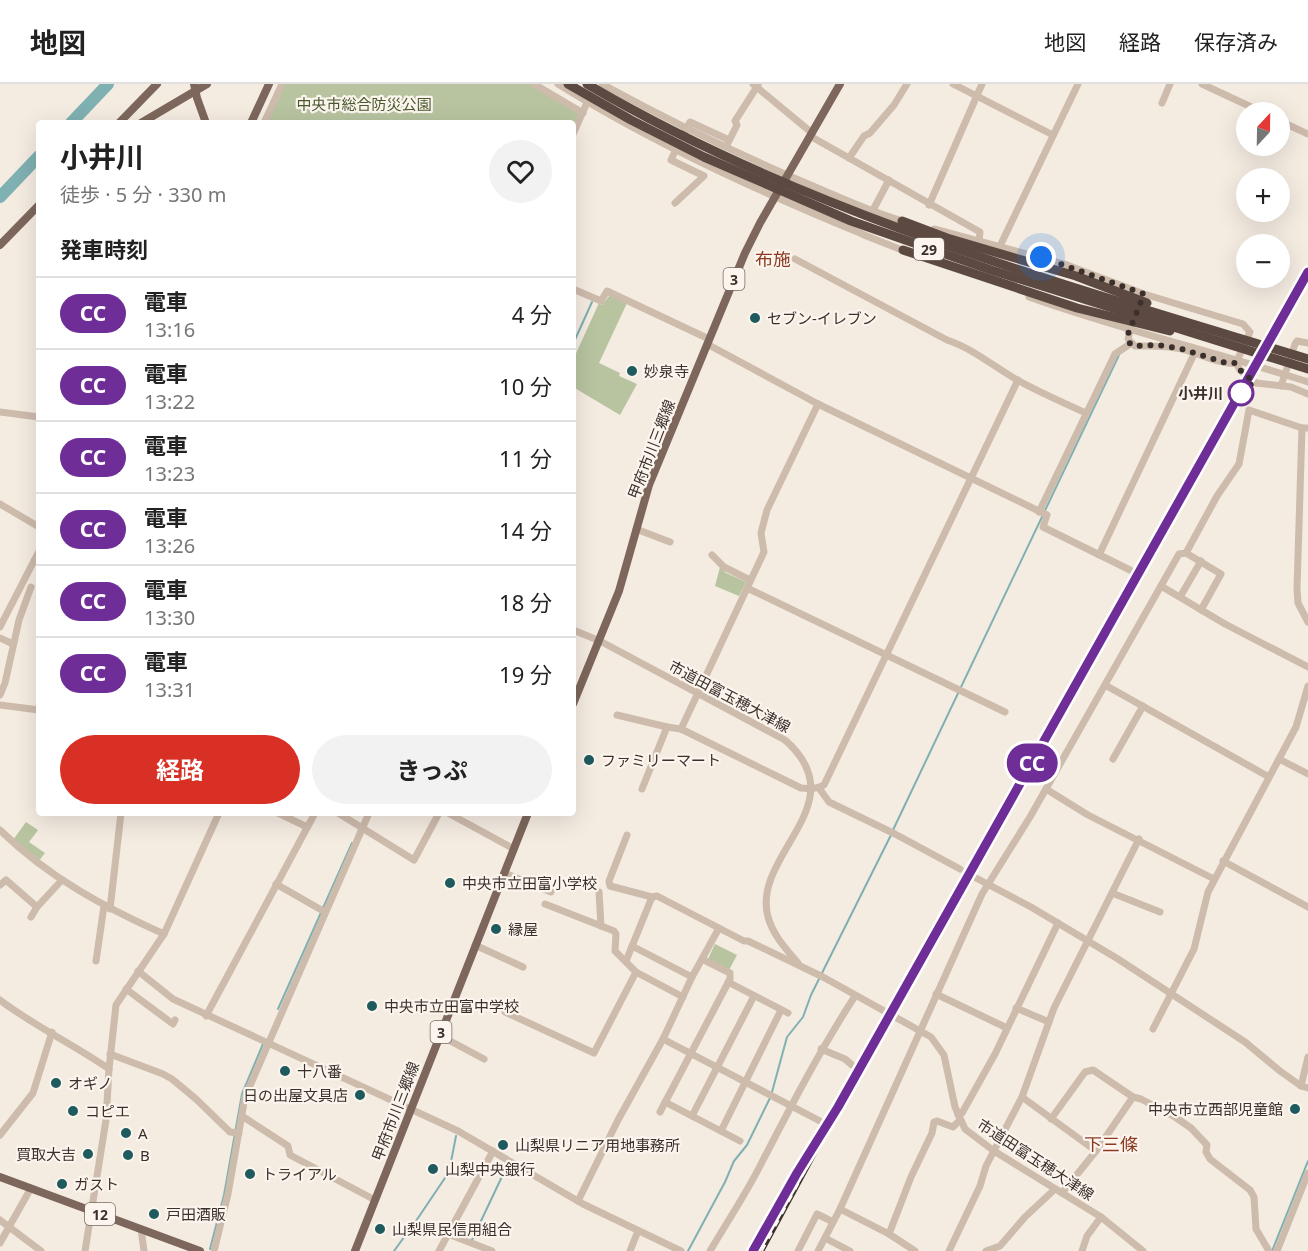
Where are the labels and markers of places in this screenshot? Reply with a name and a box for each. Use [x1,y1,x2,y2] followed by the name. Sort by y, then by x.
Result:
[767,308,877,328] place label: セブン-イレブン
[748,311,762,325] marker: セブン-イレブン
[644,361,689,381] place label: 妙泉寺
[625,364,639,378] marker: 妙泉寺
[1228,380,1254,406] marker: 小井川
[1178,383,1223,403] place label: 小井川
[601,750,721,770] place label: ファミリーマート
[582,753,596,767] marker: ファミリーマート
[462,873,597,893] place label: 中央市立田富小学校
[443,876,457,890] marker: 中央市立田富小学校
[508,919,538,939] place label: 縁屋
[489,922,503,936] marker: 縁屋
[384,996,519,1016] place label: 中央市立田富中学校
[365,999,379,1013] marker: 中央市立田富中学校
[297,1061,342,1081] place label: 十八番
[278,1064,292,1078] marker: 十八番
[68,1073,112,1093] place label: オギノ
[49,1076,63,1090] marker: オギノ
[243,1085,348,1105] place label: 日の出屋文具店
[353,1088,367,1102] marker: 日の出屋文具店
[1148,1099,1283,1119] place label: 中央市立西部児童館
[85,1101,130,1121] place label: コピエ
[1288,1102,1302,1116] marker: 中央市立西部児童館
[66,1104,80,1118] marker: コピエ
[138,1123,148,1143] place label: A
[119,1126,133,1140] marker: A
[515,1135,680,1155] place label: 山梨県リニア用地事務所
[496,1138,510,1152] marker: 山梨県リニア用地事務所
[16,1144,76,1164] place label: 買取大吉
[140,1145,150,1165] place label: B
[81,1147,95,1161] marker: 買取大吉
[121,1148,135,1162] marker: B
[445,1159,535,1179] place label: 山梨中央銀行
[426,1162,440,1176] marker: 山梨中央銀行
[262,1164,337,1184] place label: トライアル
[243,1167,257,1181] marker: トライアル
[74,1174,119,1194] place label: ガスト
[55,1177,69,1191] marker: ガスト
[166,1204,226,1224] place label: 戸田酒販
[147,1207,161,1221] marker: 戸田酒販
[392,1219,512,1239] place label: 山梨県民信用組合
[373,1222,387,1236] marker: 山梨県民信用組合

